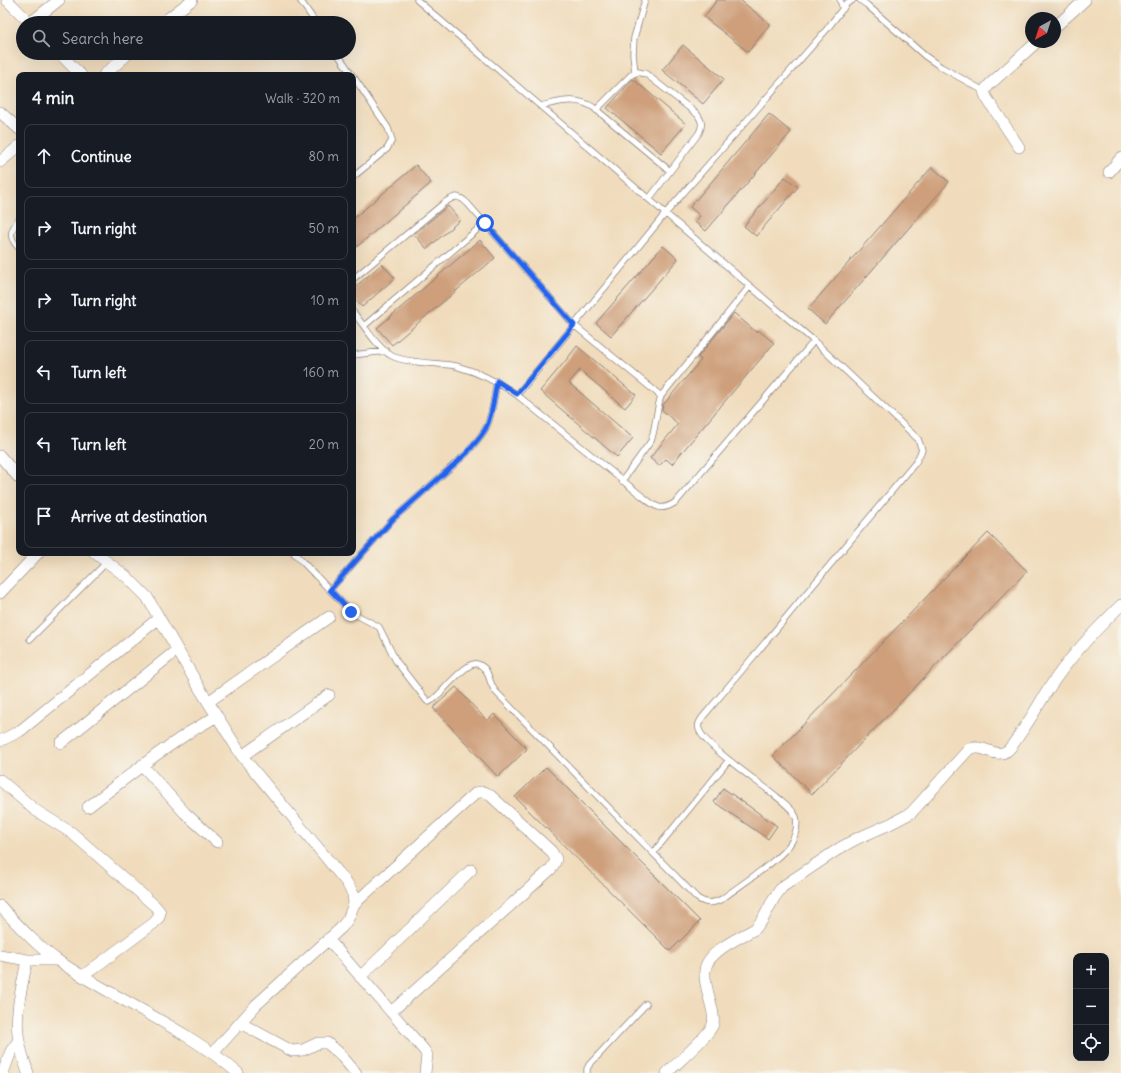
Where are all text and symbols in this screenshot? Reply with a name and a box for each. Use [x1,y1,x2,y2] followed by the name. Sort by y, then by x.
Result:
[1025,12,1061,48] north arrow
[16,16,356,60] search box
[30,27,52,49] icon: search
[62,29,143,48] text: Search here
[32,87,74,109] text: 4 min
[265,90,340,107] text: Walk · 320 m
[33,145,55,167] icon: ahead
[71,147,132,166] text: Continue
[308,148,339,165] text: 80 m
[476,214,494,232] route start
[33,217,55,239] icon: right
[71,219,136,238] text: Turn right
[308,220,339,237] text: 50 m
[33,289,55,311] icon: right
[71,291,136,310] text: Turn right
[311,292,339,309] text: 10 m
[33,361,55,383] icon: left
[71,363,126,382] text: Turn left
[303,364,339,381] text: 160 m
[33,433,55,455] icon: left
[71,435,126,454] text: Turn left
[309,436,339,453] text: 20 m
[33,505,55,527] icon: arrive
[71,507,207,526] text: Arrive at destination
[342,603,360,621] route end
[1073,953,1109,1061] map controls
[1073,953,1109,989] button: +
[1073,989,1109,1025] button: −
[1073,1025,1109,1061] button: locate

